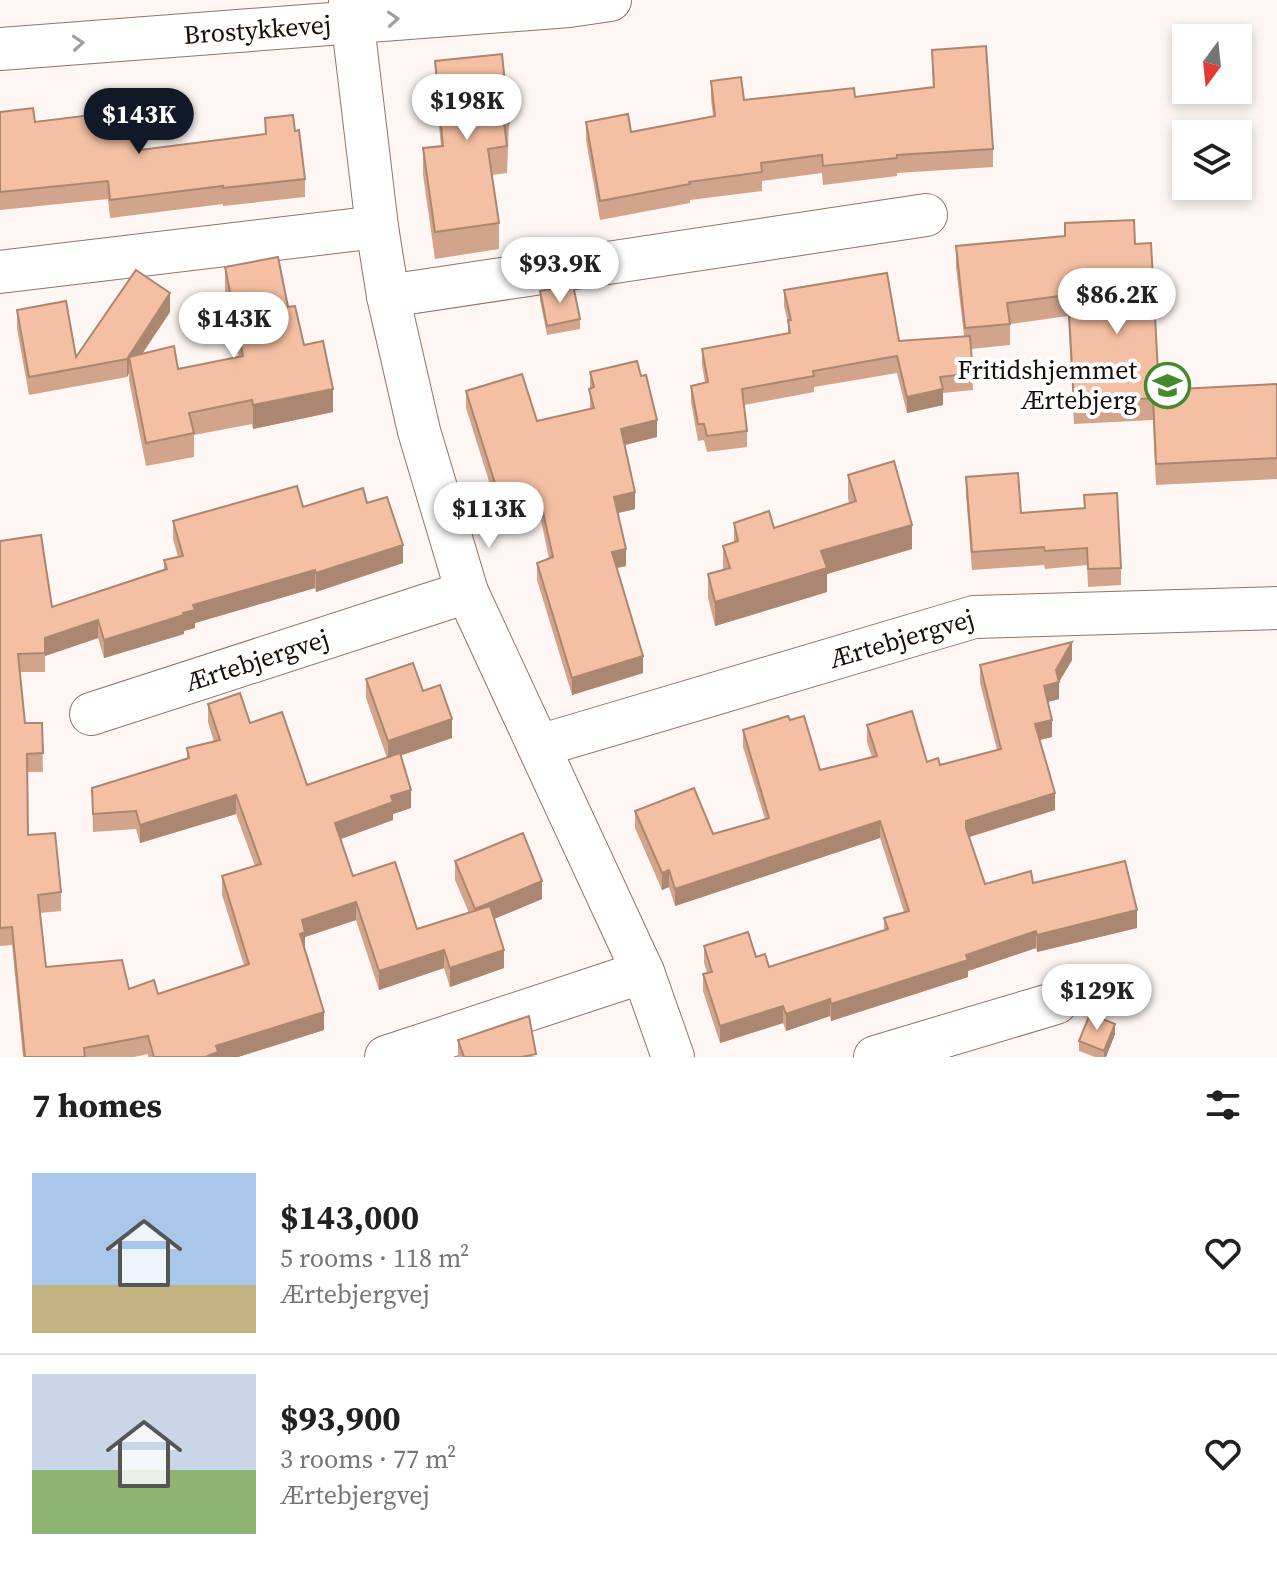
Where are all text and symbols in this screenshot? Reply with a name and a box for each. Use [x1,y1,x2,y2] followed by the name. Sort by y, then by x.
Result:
[182,6,332,53] street label: Brostykkevej
[387,11,400,28] one-way arrow
[1172,24,1252,104] north arrow
[1172,24,1252,200] map controls
[72,35,85,52] one-way arrow
[411,74,523,142] pin: $198K
[430,82,504,118] text: $198K
[83,88,195,156] pin: $143K
[102,96,176,132] text: $143K
[1172,120,1252,200] button: layers
[495,237,625,305] pin: $93.9K
[519,245,601,281] text: $93.9K
[1052,268,1182,336] pin: $86.2K
[1076,276,1158,312] text: $86.2K
[178,292,290,360] pin: $143K
[197,300,271,336] text: $143K
[957,352,1138,418] place label: Fritidshjemmet Ærtebjerg
[1144,361,1192,409] school or university icon: Fritidshjemmet Ærtebjerg
[433,482,545,550] pin: $113K
[452,490,526,526] text: $113K
[824,600,978,677] street label: Ærtebjergvej
[180,620,333,701] street label: Ærtebjergvej
[1041,964,1153,1032] pin: $129K
[1060,972,1134,1008] text: $129K
[32,1082,162,1128] text: 7 homes
[1201,1083,1245,1127] icon: filters
[280,1194,419,1240] text: $143,000
[96,1205,192,1301] icon: home
[1201,1231,1245,1275] icon: heart
[280,1240,469,1276] text: 5 rooms · 118 m²
[280,1276,430,1312] text: Ærtebjergvej
[280,1395,401,1441] text: $93,900
[96,1406,192,1502] icon: home
[1201,1432,1245,1476] icon: heart
[280,1441,456,1477] text: 3 rooms · 77 m²
[280,1477,430,1513] text: Ærtebjergvej

